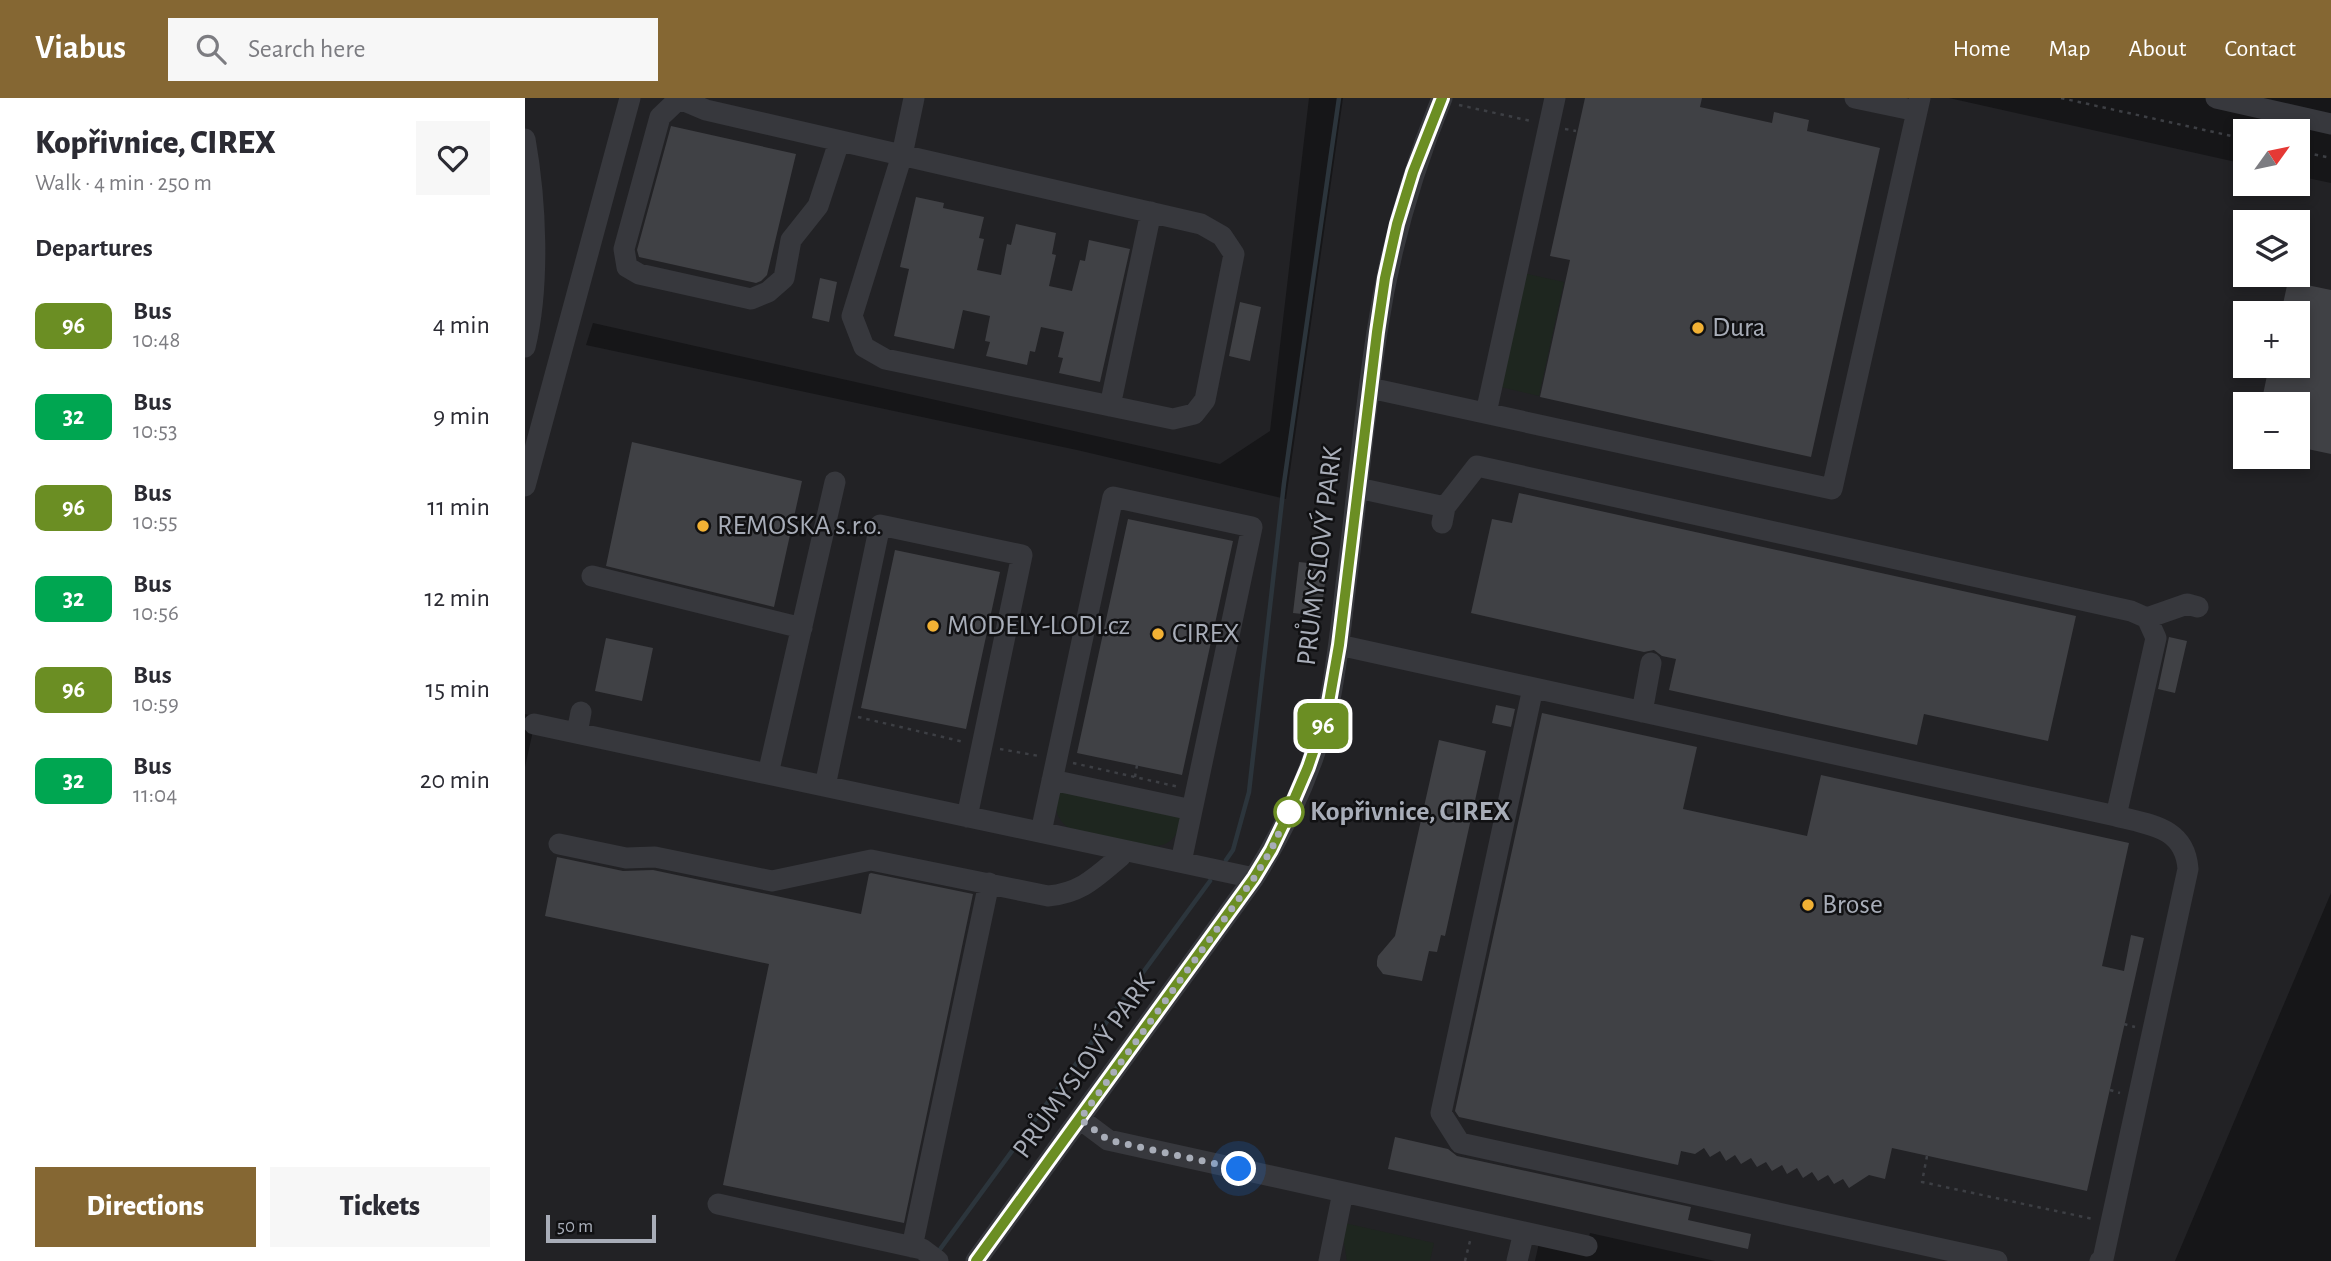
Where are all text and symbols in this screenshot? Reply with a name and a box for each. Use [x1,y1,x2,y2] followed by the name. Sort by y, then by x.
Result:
[168,18,658,81] search box
[192,30,230,68] icon: search
[35,32,126,65] text: Viabus
[248,36,366,62] text: Search here
[1953,37,2011,61] text: Home
[2049,37,2091,61] text: Map
[2129,37,2186,61] text: About
[2224,37,2296,61] text: Contact
[2233,119,2310,196] north arrow
[2233,119,2310,469] map controls
[416,121,490,195] button: heart
[35,127,276,160] text: Kopřivnice, CIREX
[35,172,212,195] text: Walk · 4 min · 250 m
[2233,210,2310,287] button: layers
[35,235,153,261] text: Departures
[133,298,172,324] text: Bus
[2233,301,2310,378] button: +
[433,312,490,338] text: 4 min
[62,314,85,338] text: 96
[1712,314,1766,342] place label: Dura
[1690,320,1706,336] marker: Dura
[133,329,180,352] text: 10:48
[133,389,172,415] text: Bus
[2233,392,2310,469] button: −
[433,403,490,429] text: 9 min
[63,405,84,429] text: 32
[133,420,177,443] text: 10:53
[1290,444,1347,667] street label: PRŮMYSLOVÝ PARK
[133,480,172,506] text: Bus
[427,494,490,520] text: 11 min
[62,496,85,520] text: 96
[133,511,178,534] text: 10:55
[717,512,882,540] place label: REMOSKA s.r.o.
[695,518,711,534] marker: REMOSKA s.r.o.
[133,571,172,597] text: Bus
[424,585,490,611] text: 12 min
[63,587,84,611] text: 32
[133,602,179,625] text: 10:56
[947,612,1130,640] place label: MODELY-LODI.cz
[925,618,941,634] marker: MODELY-LODI.cz
[1172,620,1240,648] place label: CIREX
[1150,626,1166,642] marker: CIREX
[133,662,172,688] text: Bus
[425,676,490,702] text: 15 min
[62,678,85,702] text: 96
[133,693,179,716] text: 10:59
[1291,703,1355,749] line badge: 96
[1311,714,1335,738] text: 96
[133,753,172,779] text: Bus
[420,767,490,793] text: 20 min
[63,769,84,793] text: 32
[133,784,177,807] text: 11:04
[1274,797,1304,827] marker: Kopřivnice, CIREX
[1310,798,1511,826] place label: Kopřivnice, CIREX
[1822,891,1883,919] place label: Brose
[1800,897,1816,913] marker: Brose
[1005,966,1161,1163] street label: PRŮMYSLOVÝ PARK
[1221,1151,1256,1186] your location
[35,1167,256,1247] button: Directions
[270,1167,490,1247] button: Tickets
[546,1212,656,1244] scale bar
[557,1217,593,1236] text: 50 m

